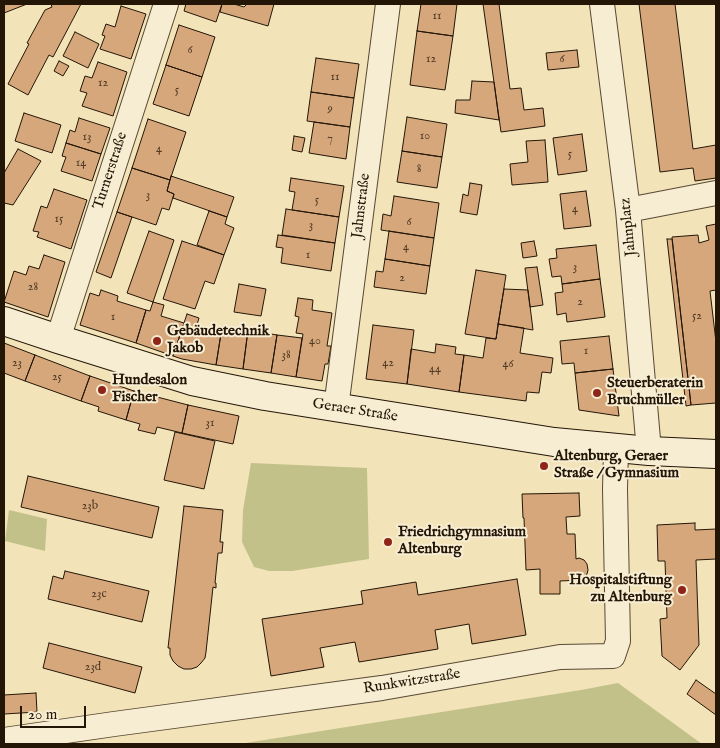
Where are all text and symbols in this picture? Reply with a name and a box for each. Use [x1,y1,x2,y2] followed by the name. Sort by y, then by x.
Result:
[433,10,441,24] house number: 11
[187,44,193,58] house number: 6
[426,53,436,67] house number: 12
[559,53,565,67] house number: 6
[331,71,339,85] house number: 11
[98,77,108,91] house number: 12
[175,84,179,98] house number: 5
[327,103,333,117] house number: 9
[90,130,132,212] street label: Turnerstraße
[420,130,430,144] house number: 10
[83,131,91,145] house number: 13
[327,133,333,147] house number: 7
[156,143,162,157] house number: 4
[568,148,572,162] house number: 5
[76,157,86,171] house number: 14
[417,163,421,177] house number: 8
[349,173,375,239] street label: Jahnstraße
[146,189,150,203] house number: 3
[315,194,319,208] house number: 5
[617,197,641,257] street label: Jahnplatz
[572,203,578,217] house number: 4
[55,213,63,227] house number: 15
[406,216,412,230] house number: 6
[309,219,313,233] house number: 3
[403,241,409,255] house number: 4
[306,249,310,263] house number: 1
[573,261,577,275] house number: 3
[399,272,405,286] house number: 2
[28,281,38,295] house number: 28
[577,296,583,310] house number: 2
[692,310,702,324] house number: 52
[111,311,115,325] house number: 1
[167,323,269,358] place label: Gebäudetechnik Jakob
[151,335,163,347] marker: Gebäudetechnik Jakob
[309,335,321,349] house number: 40
[584,345,588,359] house number: 1
[281,349,291,363] house number: 38
[12,357,22,371] house number: 23
[382,357,394,371] house number: 42
[503,358,513,372] house number: 46
[429,363,441,377] house number: 44
[52,371,62,385] house number: 25
[112,372,187,407] place label: Hundesalon Fischer
[607,375,703,410] place label: Steuerberaterin Bruchmüller
[96,384,108,396] marker: Hundesalon Fischer
[591,387,603,399] marker: Steuerberaterin Bruchmüller
[311,395,399,427] street label: Geraer Straße
[206,417,214,431] house number: 31
[554,448,679,483] place label: Altenburg, Geraer Straße / Gymnasium
[538,460,550,472] marker: Altenburg, Geraer Straße / Gymnasium
[82,500,98,514] house number: 23b
[398,524,526,559] place label: Friedrichgymnasium Altenburg
[382,536,394,548] marker: Friedrichgymnasium Altenburg
[569,572,672,607] place label: Hospitalstiftung zu Altenburg
[676,584,688,596] marker: Hospitalstiftung zu Altenburg
[91,588,107,602] house number: 23c
[85,661,101,675] house number: 23d
[362,665,462,699] street label: Runkwitzstraße
[22,696,89,728] scale bar
[28,705,57,724] text: 20 m

